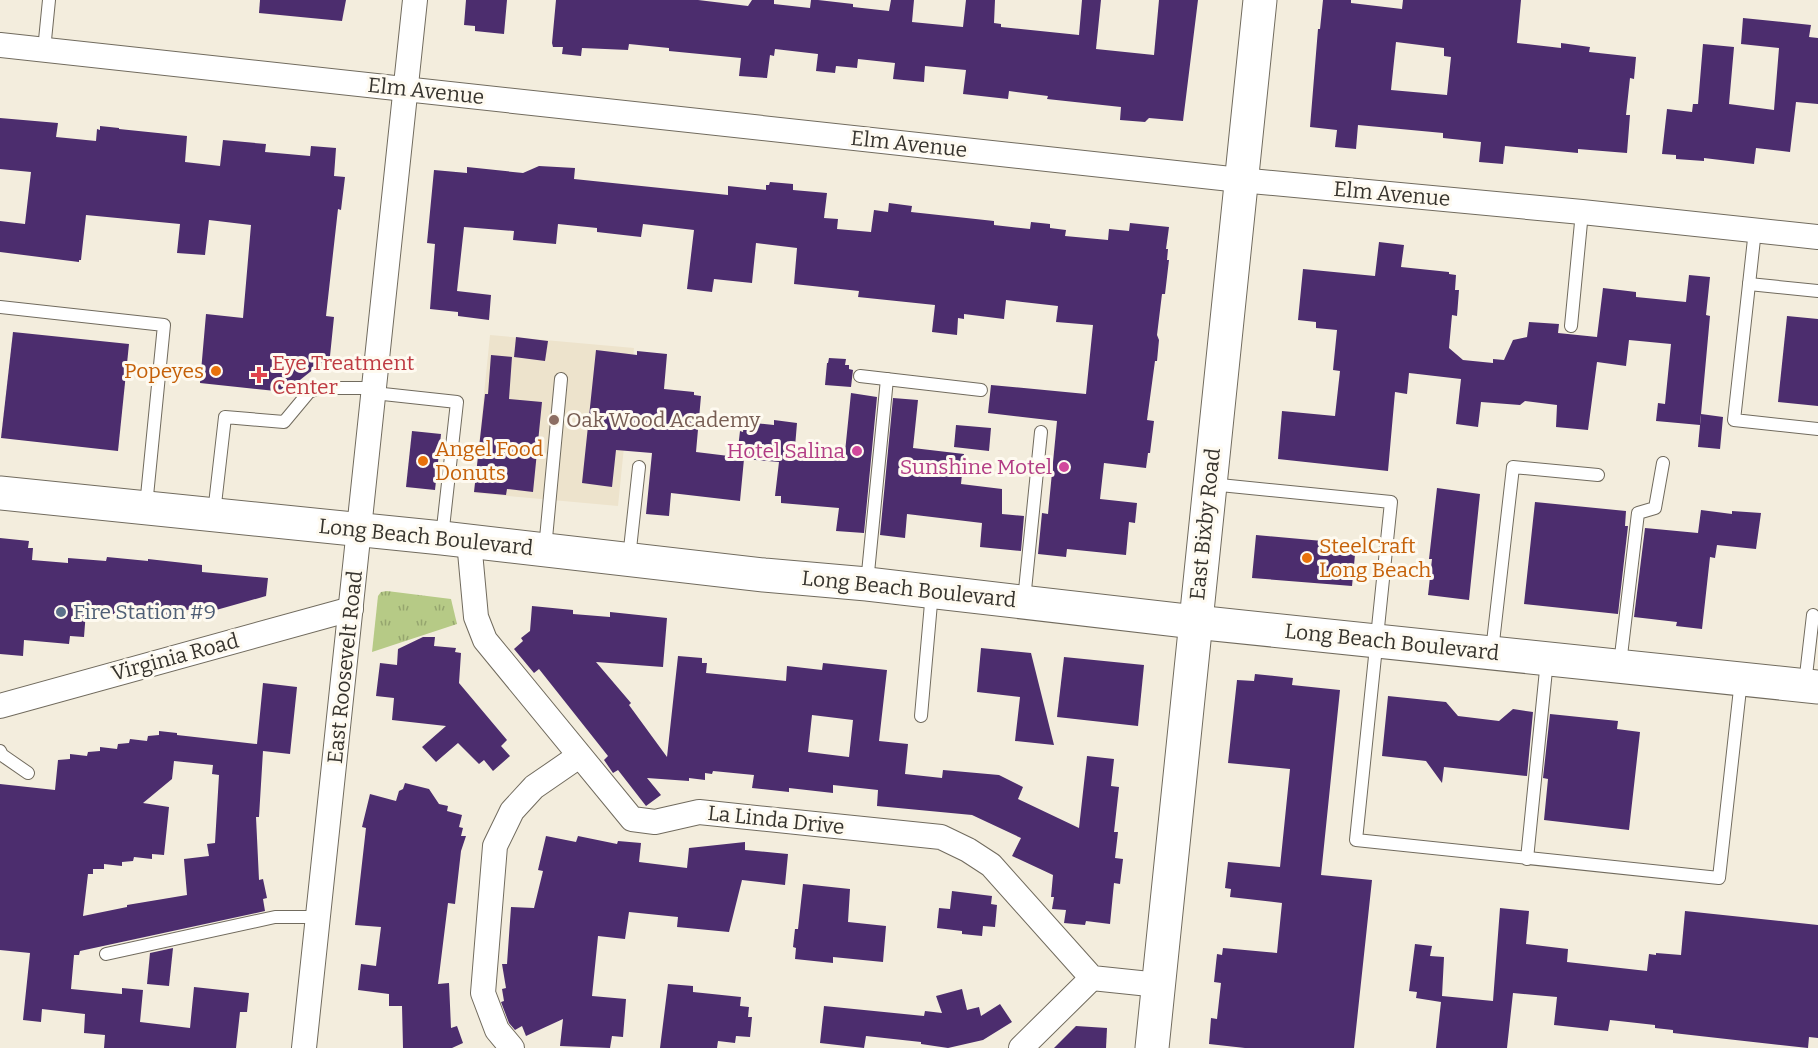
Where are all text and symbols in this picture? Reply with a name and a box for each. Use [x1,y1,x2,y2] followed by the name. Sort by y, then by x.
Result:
[366,72,486,110] street label: Elm Avenue
[849,125,969,163] street label: Elm Avenue
[1333,176,1451,212] street label: Elm Avenue
[272,350,415,400] place label: Eye Treatment Center
[124,358,204,384] place label: Popeyes
[209,364,223,378] marker: Popeyes
[250,366,268,384] marker: Eye Treatment Center
[566,407,761,433] place label: Oak Wood Academy
[547,413,561,427] marker: Oak Wood Academy
[435,436,543,486] place label: Angel Food Donuts
[727,438,846,464] place label: Hotel Salina
[850,444,864,458] marker: Hotel Salina
[1184,447,1226,601] street label: East Bixby Road
[416,454,430,468] marker: Angel Food Donuts
[900,454,1052,480] place label: Sunshine Motel
[1057,460,1071,474] marker: Sunshine Motel
[317,513,535,561] street label: Long Beach Boulevard
[1319,533,1431,583] place label: SteelCraft Long Beach
[1300,551,1314,565] marker: SteelCraft Long Beach
[800,565,1018,613] street label: Long Beach Boulevard
[322,569,368,765] street label: East Roosevelt Road
[73,599,216,625] place label: Fire Station #9
[54,605,68,619] marker: Fire Station #9
[1283,618,1501,666] street label: Long Beach Boulevard
[108,628,242,686] street label: Virginia Road
[706,800,846,840] street label: La Linda Drive

